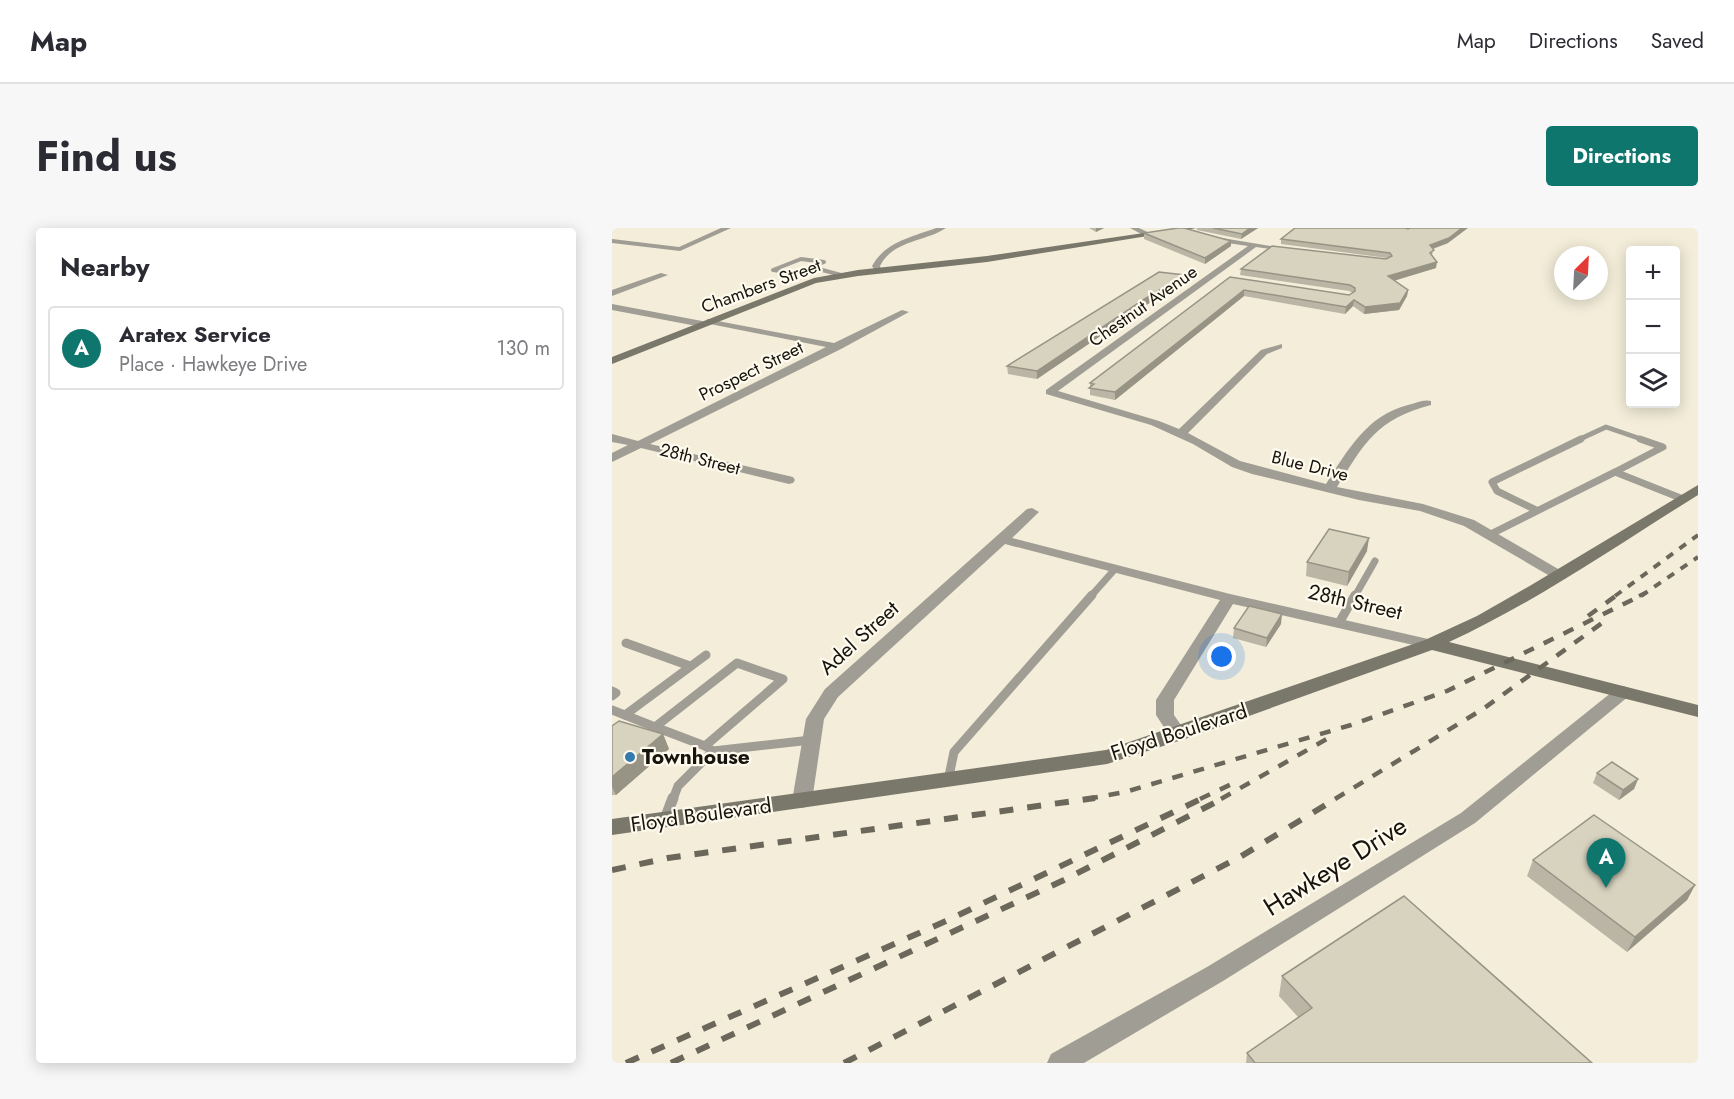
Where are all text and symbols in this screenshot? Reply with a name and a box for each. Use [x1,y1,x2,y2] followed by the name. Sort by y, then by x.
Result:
[30,21,87,62] text: Map
[1457,26,1496,56] text: Map
[1529,26,1618,56] text: Directions
[1651,26,1704,56] text: Saved
[36,126,177,187] text: Find us
[1546,126,1698,186] button: Directions
[1554,246,1608,300] north arrow
[1626,246,1680,408] map controls
[1626,246,1680,300] button: +
[60,248,149,286] text: Nearby
[697,252,825,320] street label: Chambers Street
[1083,259,1203,353] street label: Chestnut Avenue
[1626,300,1680,354] button: −
[119,318,271,350] text: Aratex Service
[74,334,89,363] text: A
[496,334,550,363] text: 130 m
[694,334,808,408] street label: Prospect Street
[119,350,307,379] text: Place · Hawkeye Drive
[1626,354,1680,408] button: layers
[657,436,744,482] street label: 28th Street
[1269,444,1351,488] street label: Blue Drive
[1305,577,1405,627] street label: 28th Street
[813,594,905,682] street label: Adel Street
[1207,642,1236,671] your location
[1107,696,1251,768] street label: Floyd Boulevard
[642,742,750,772] place label: Townhouse
[623,750,637,764] marker: Townhouse
[629,790,773,840] street label: Floyd Boulevard
[1256,807,1414,925] street label: Hawkeye Drive
[1586,838,1626,888] pin: A

